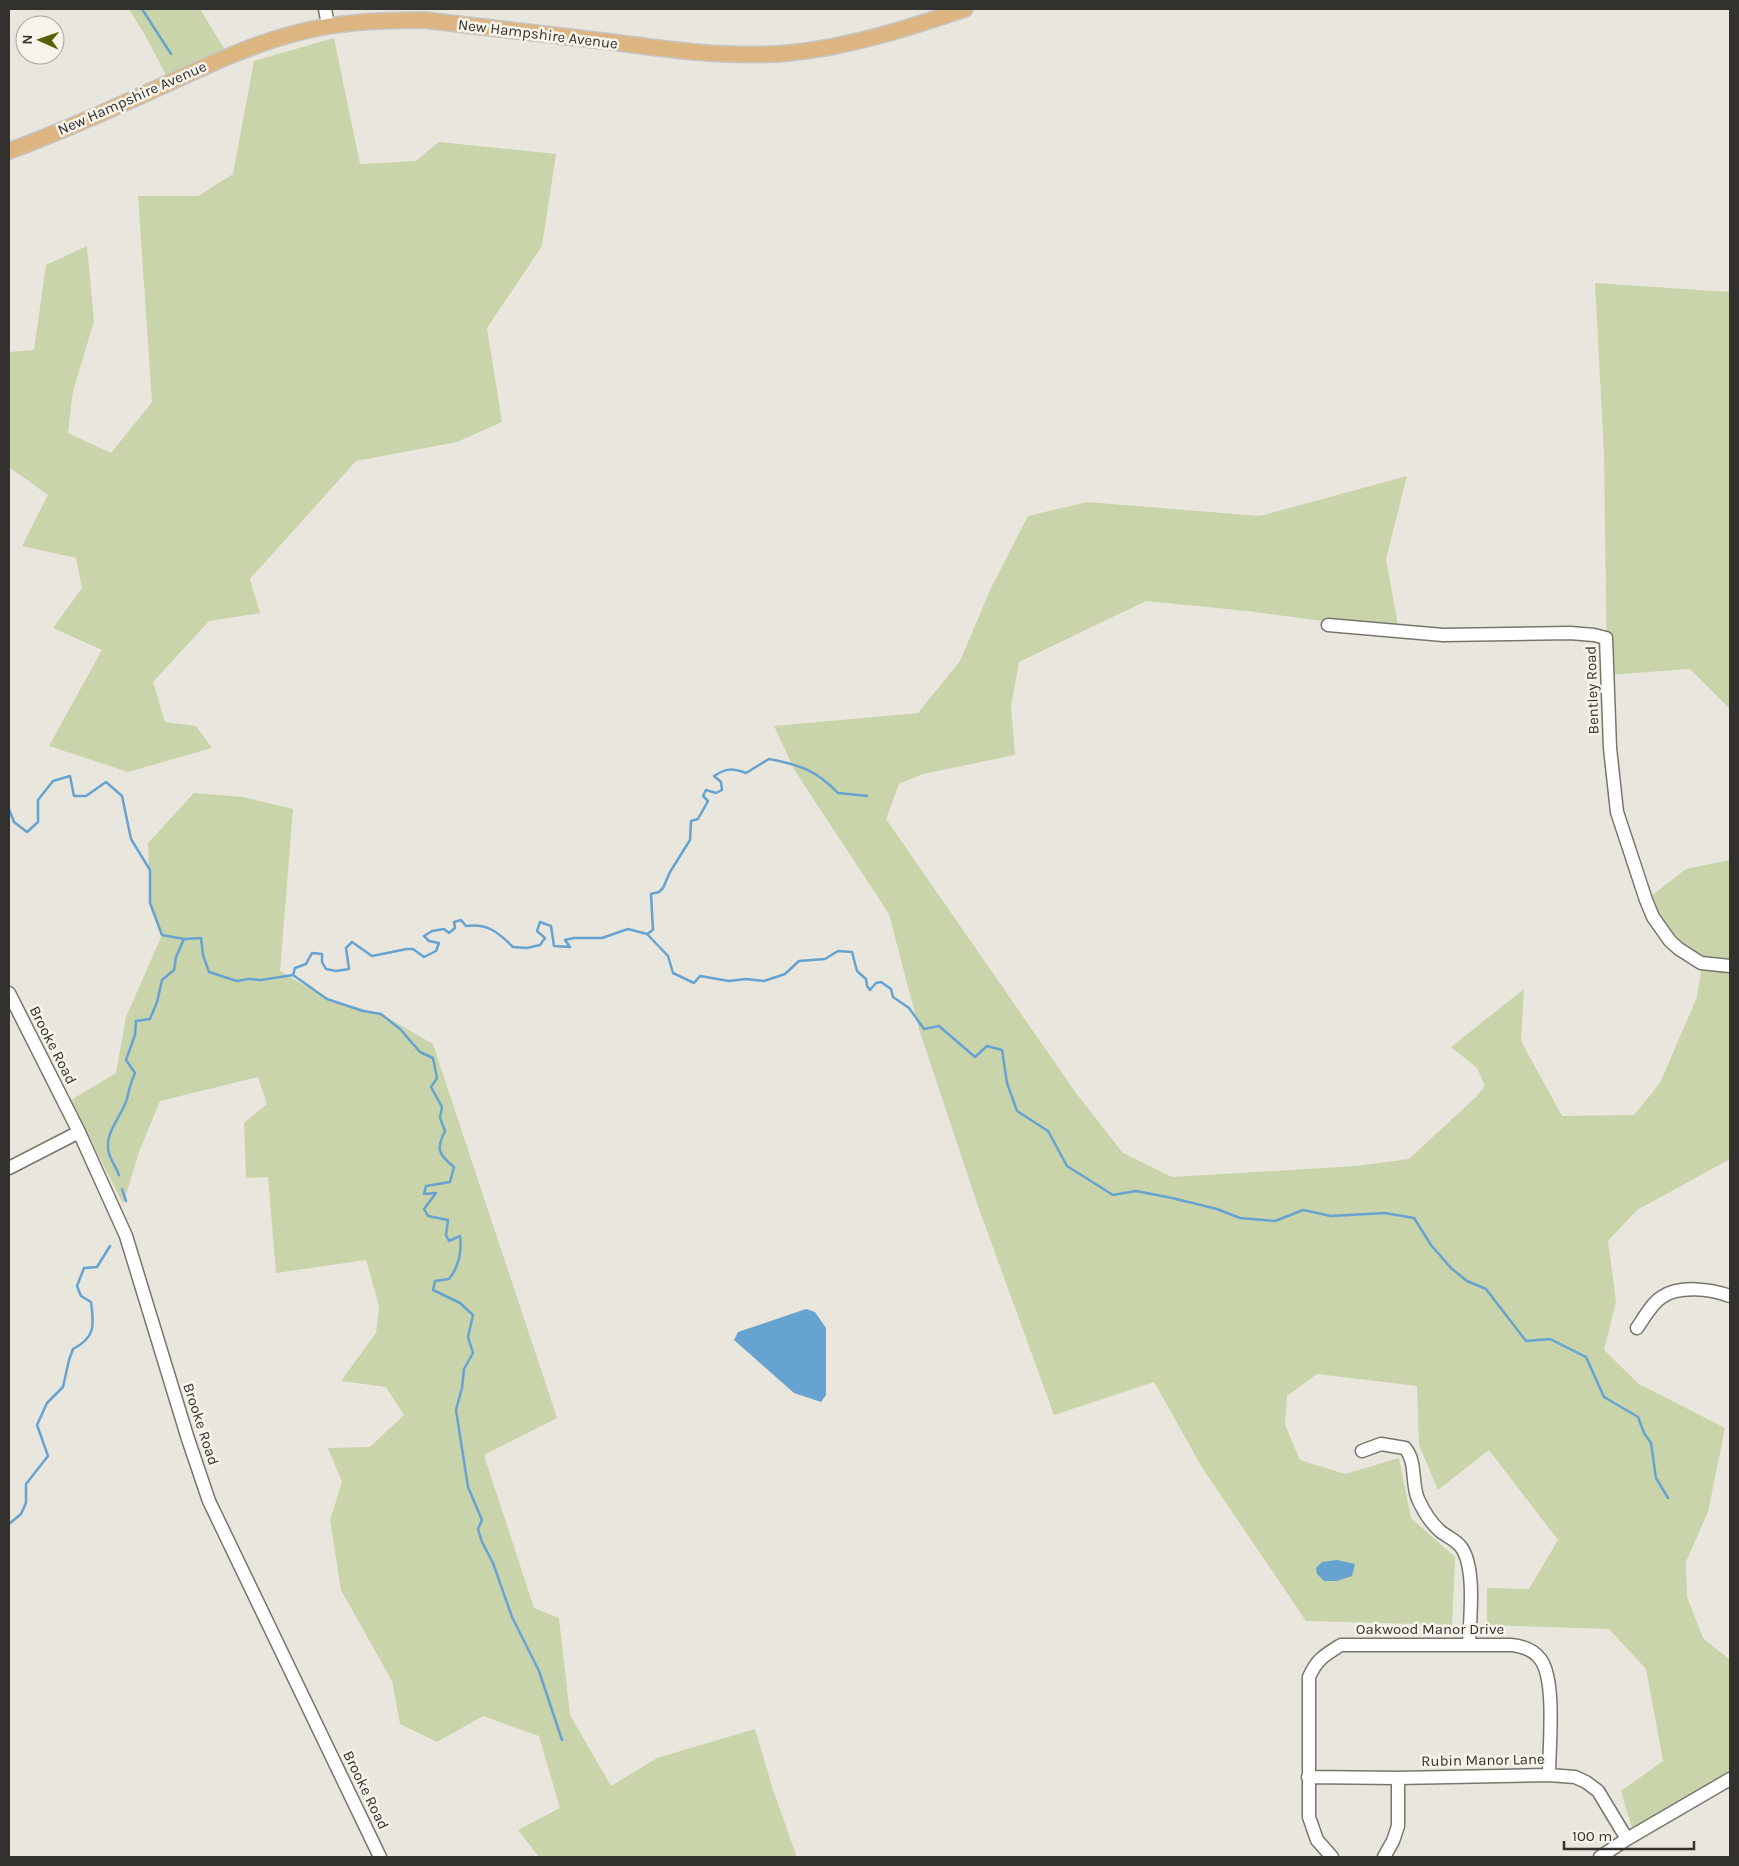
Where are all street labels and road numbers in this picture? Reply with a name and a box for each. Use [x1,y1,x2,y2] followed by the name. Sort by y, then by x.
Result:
[457,15,619,53] street label: New Hampshire Avenue
[55,57,209,139] street label: New Hampshire Avenue
[1581,645,1603,735] street label: Bentley Road
[26,1003,80,1087] street label: Brooke Road
[179,1381,223,1467] street label: Brooke Road
[1356,1620,1504,1638] street label: Oakwood Manor Drive
[339,1748,393,1832] street label: Brooke Road
[1421,1750,1545,1770] street label: Rubin Manor Lane

